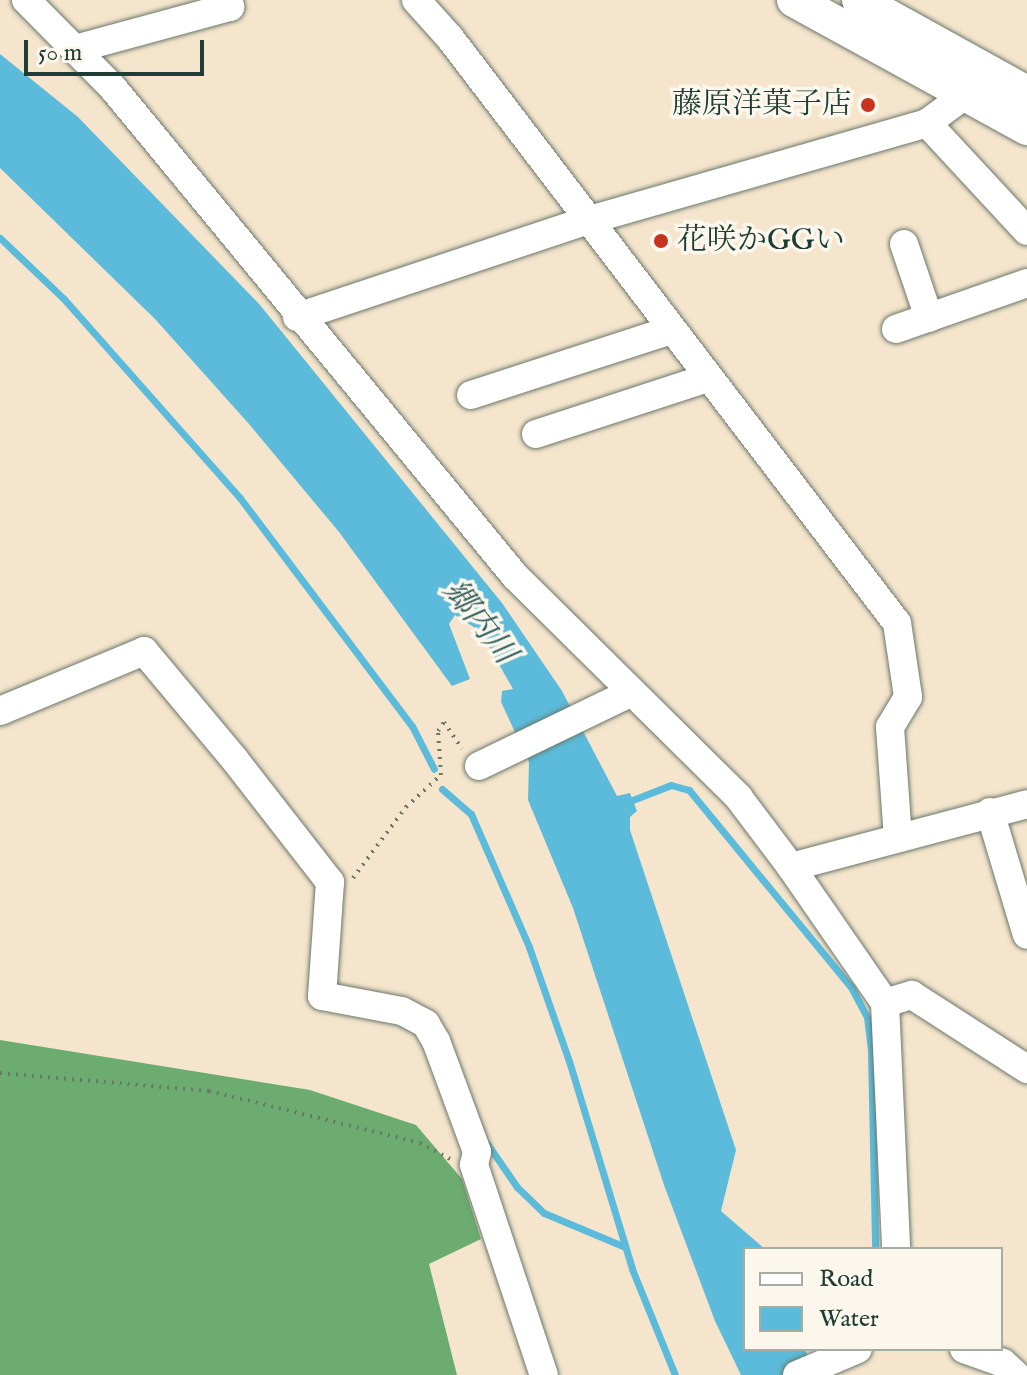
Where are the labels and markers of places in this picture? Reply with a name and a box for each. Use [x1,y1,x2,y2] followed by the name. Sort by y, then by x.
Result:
[672,87,852,123] place label: 藤原洋菓子店
[859,96,877,114] marker: 藤原洋菓子店
[677,223,845,259] place label: 花咲かGGい
[652,232,670,250] marker: 花咲かGGい

